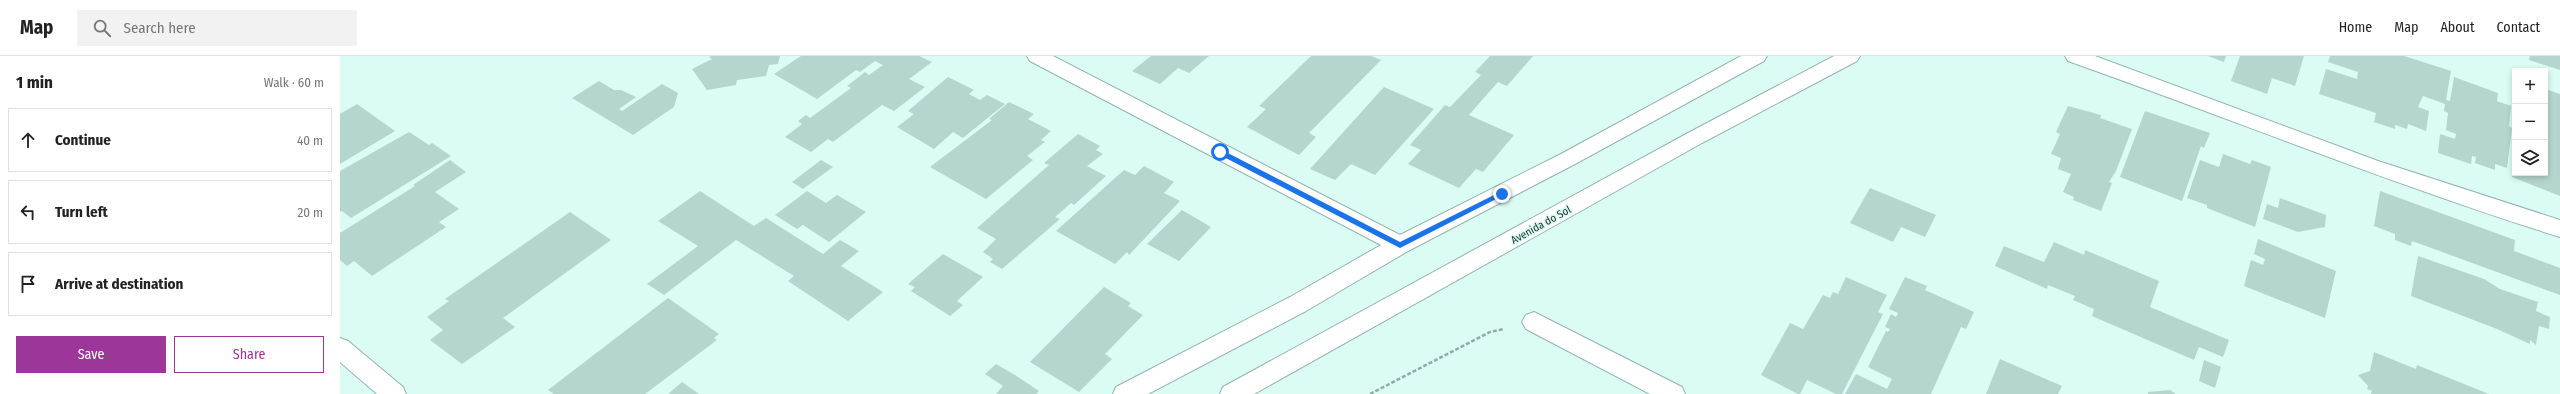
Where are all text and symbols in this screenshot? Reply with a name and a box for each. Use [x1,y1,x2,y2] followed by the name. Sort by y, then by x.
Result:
[77,10,357,46] search box
[20,16,53,39] text: Map
[91,17,113,39] icon: search
[123,19,196,37] text: Search here
[2339,19,2372,36] text: Home
[2394,19,2418,36] text: Map
[2440,19,2475,36] text: About
[2497,19,2540,36] text: Contact
[2512,68,2548,176] map controls
[2512,68,2548,104] button: +
[16,72,53,93] text: 1 min
[264,75,324,90] text: Walk · 60 m
[2512,104,2548,140] button: −
[17,129,39,151] icon: ahead
[55,131,111,149] text: Continue
[297,133,323,148] text: 40 m
[2512,140,2548,176] button: layers
[1211,143,1229,161] route start
[1493,185,1511,203] route end
[17,201,39,223] icon: left
[55,203,108,221] text: Turn left
[1509,203,1573,247] street label: Avenida do Sol
[297,205,323,220] text: 20 m
[17,273,39,295] icon: arrive
[55,275,183,293] text: Arrive at destination
[16,336,166,373] button: Save
[174,336,324,373] button: Share

